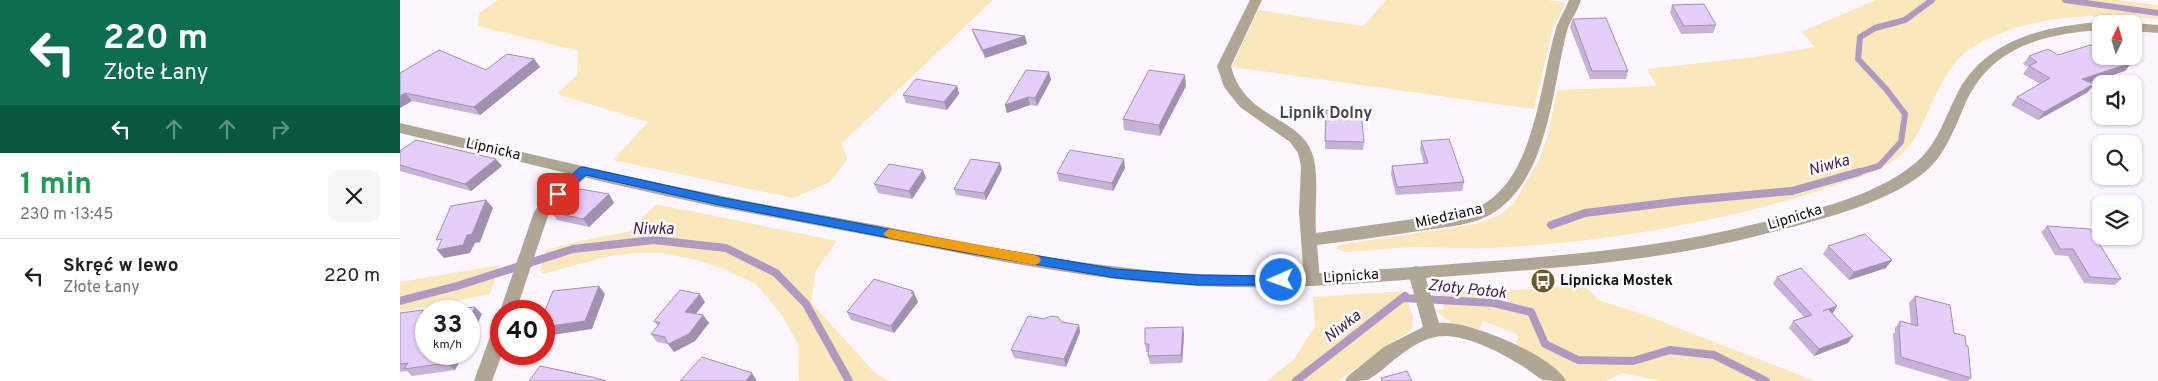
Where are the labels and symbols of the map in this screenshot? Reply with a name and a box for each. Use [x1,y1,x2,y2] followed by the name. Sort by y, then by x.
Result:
[2092,15,2142,65] north arrow
[1280,104,1372,124] district label: Lipnik Dolny
[464,134,522,166] street label: Lipnicka
[1806,150,1852,181] water label: Niwka
[537,173,579,215] pin
[1413,200,1485,234] street label: Miedziana
[1766,201,1824,235] street label: Lipnicka
[632,220,675,240] water label: Niwka
[1254,253,1306,305] position arrow
[1322,266,1380,288] street label: Lipnicka
[1530,268,1556,294] bus stop icon: Lipnicka Mostek
[1560,272,1673,291] place label: Lipnicka Mostek
[1427,276,1508,304] water label: Złoty Potok
[490,300,555,365] speed limit sign: 40
[1320,306,1366,348] water label: Niwka

